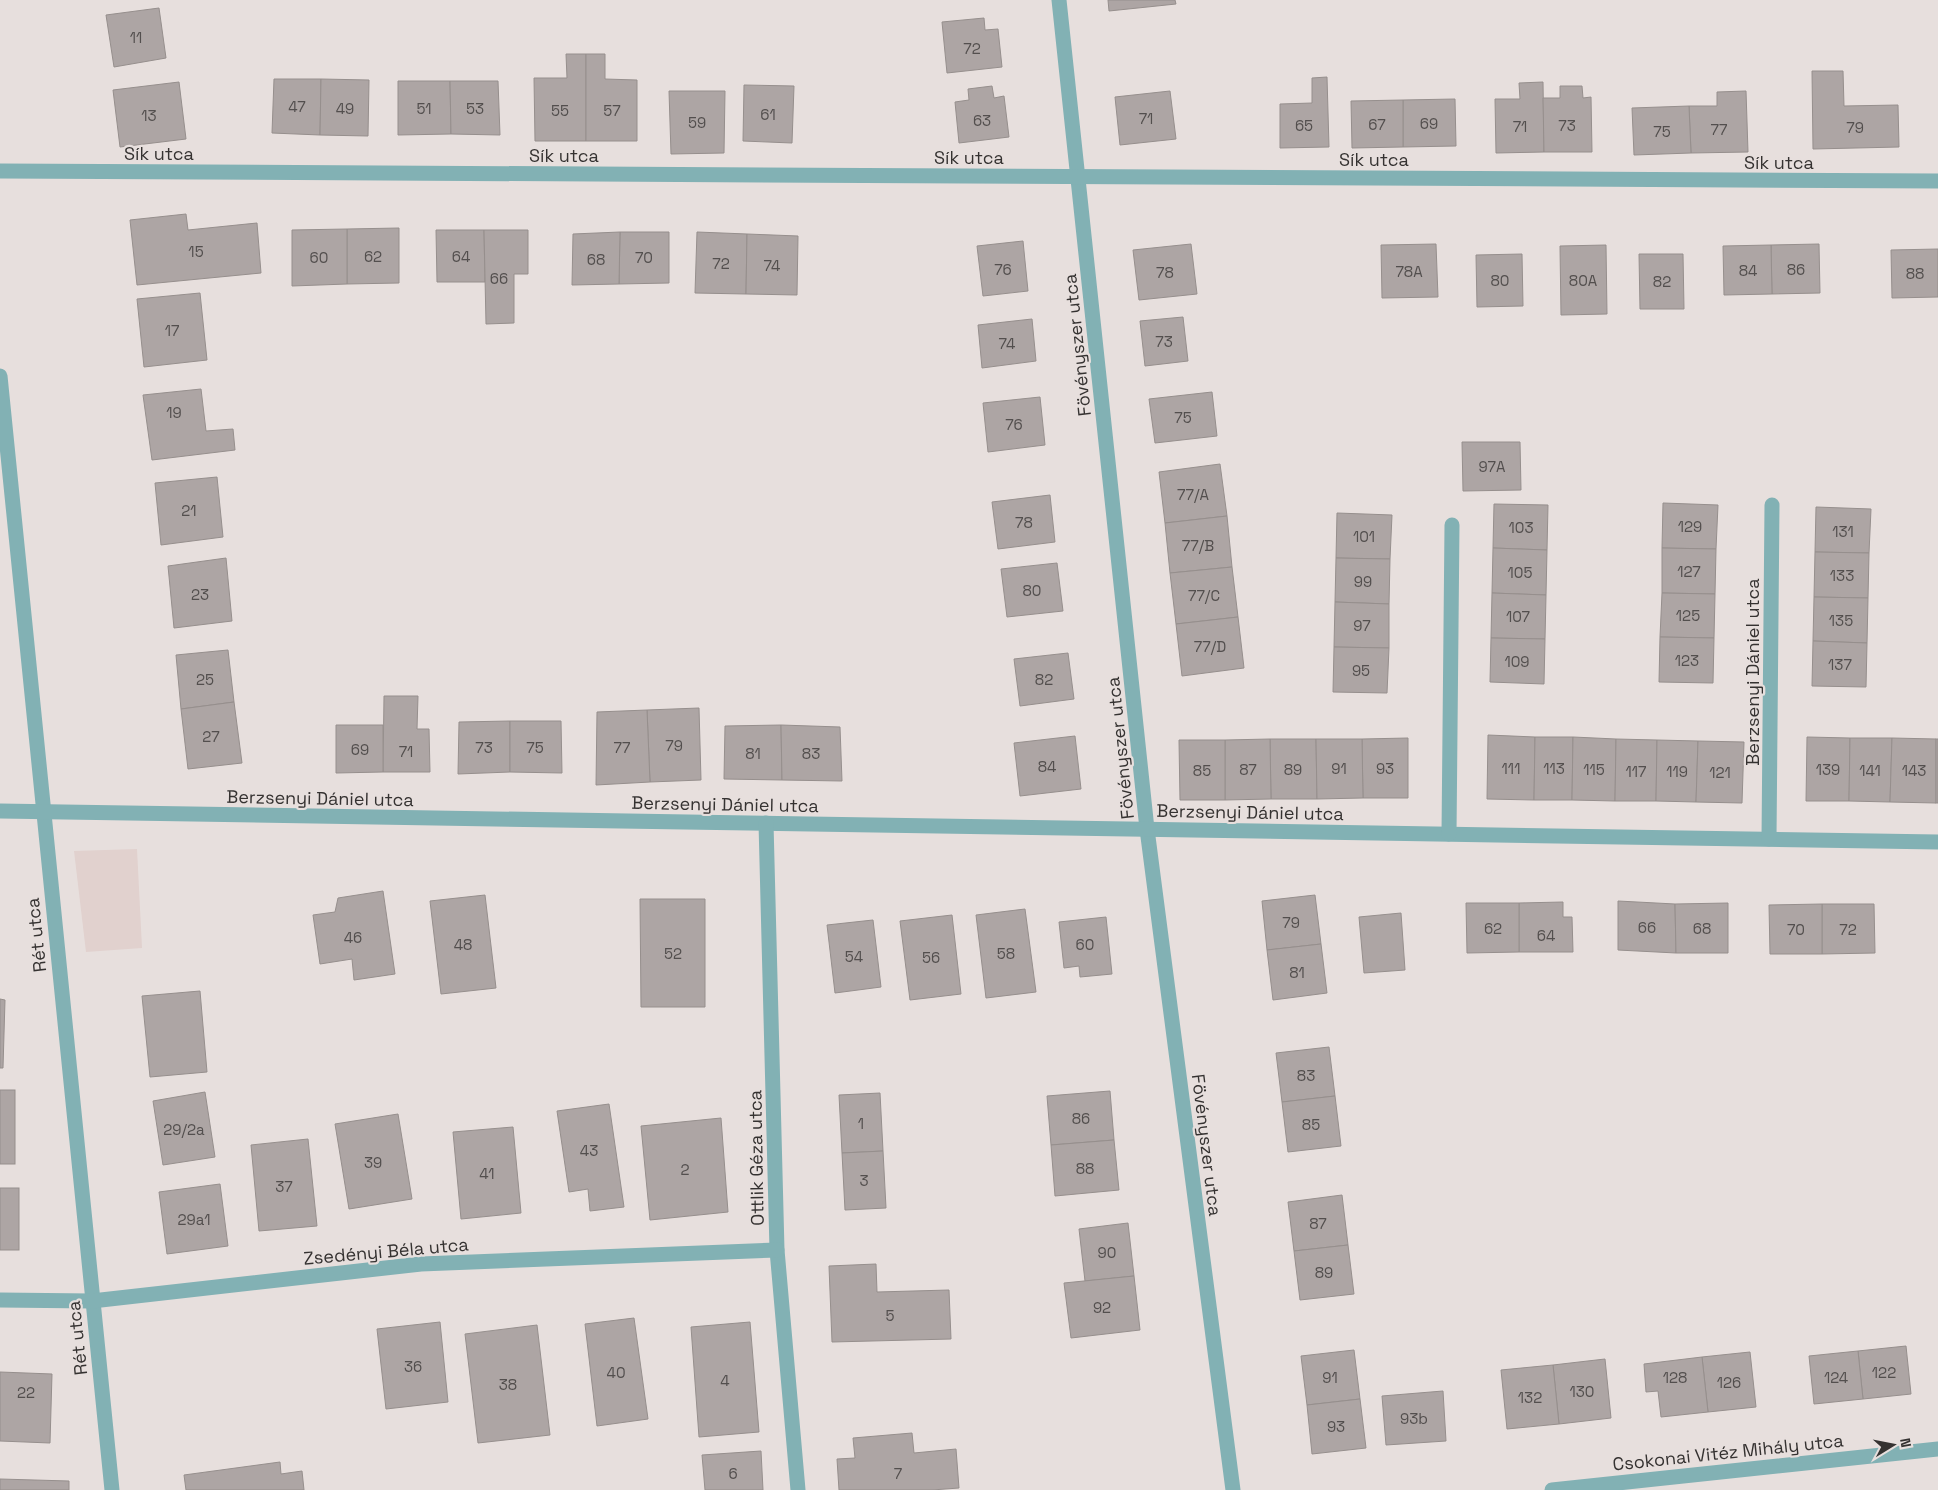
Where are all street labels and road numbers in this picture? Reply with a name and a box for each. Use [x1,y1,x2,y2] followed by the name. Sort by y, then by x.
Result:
[124,142,194,165] street label: Sík utca
[529,144,599,167] street label: Sík utca
[934,146,1004,169] street label: Sík utca
[1339,148,1409,171] street label: Sík utca
[1744,151,1814,174] street label: Sík utca
[1058,273,1096,417] street label: Fövényszer utca
[1741,578,1764,766] street label: Berzsenyi Dániel utca
[1101,676,1139,820] street label: Fövényszer utca
[226,785,414,811] street label: Berzsenyi Dániel utca
[631,791,819,817] street label: Berzsenyi Dániel utca
[1156,799,1344,825] street label: Berzsenyi Dániel utca
[21,897,51,973] street label: Rét utca
[1187,1073,1227,1217] street label: Fövényszer utca
[743,1090,769,1226] street label: Ottlik Géza utca
[302,1232,470,1270] street label: Zsedényi Béla utca
[62,1300,92,1376] street label: Rét utca
[1611,1428,1845,1476] street label: Csokonai Vitéz Mihály utca

